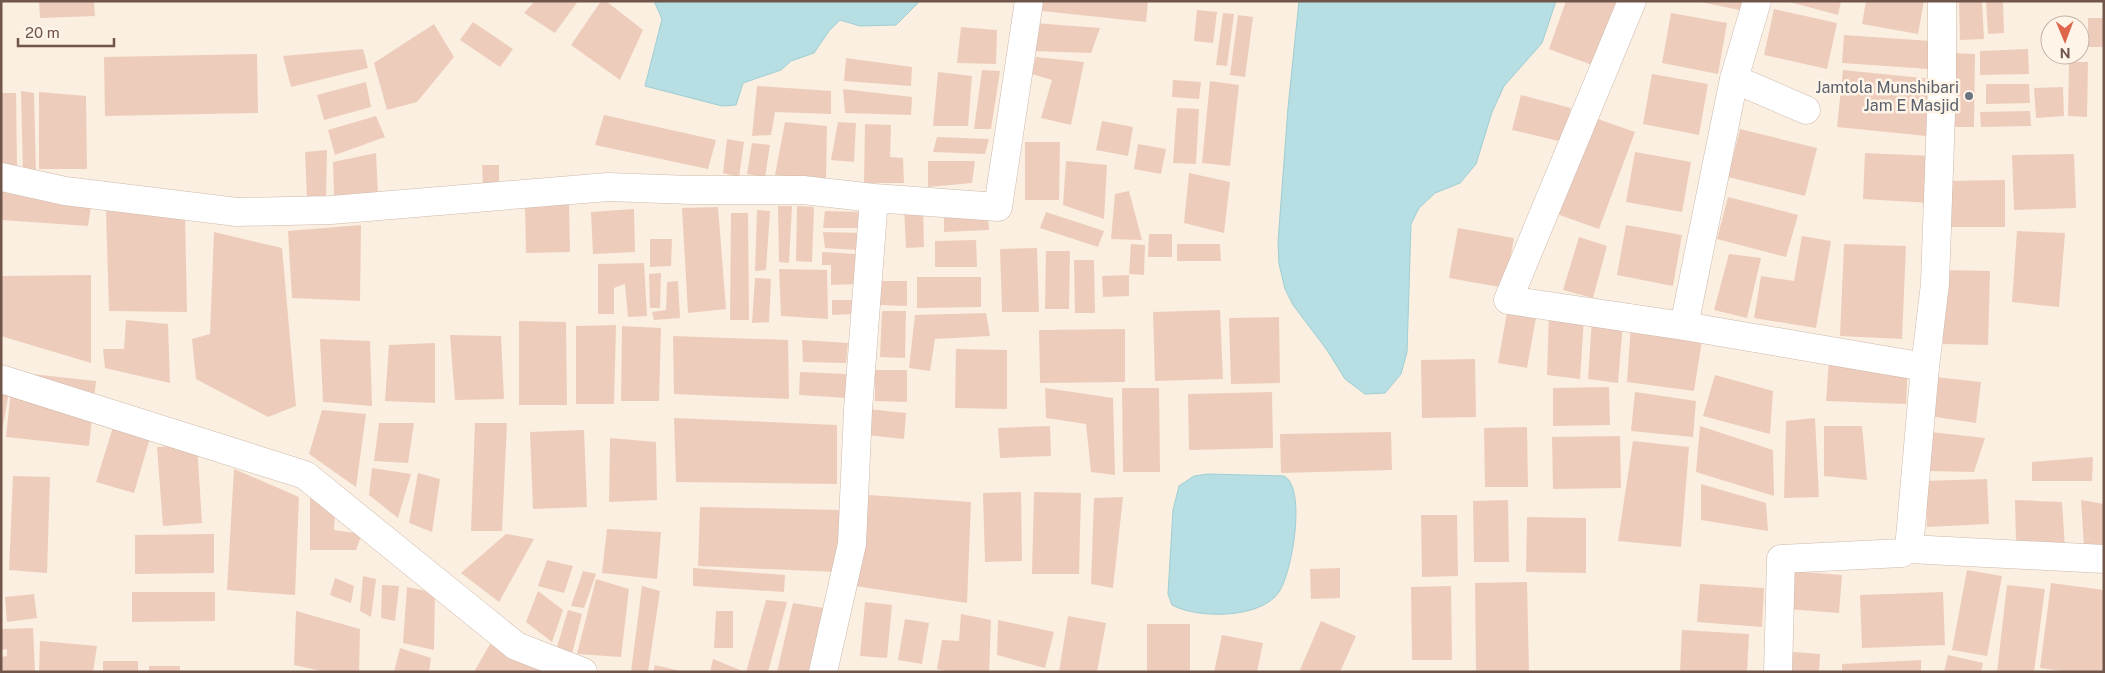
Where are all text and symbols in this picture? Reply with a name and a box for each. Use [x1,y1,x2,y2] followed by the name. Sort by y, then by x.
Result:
[18,15,114,47] scale bar
[2040,15,2090,65] north arrow
[25,24,60,41] text: 20 m
[2060,45,2071,61] text: N
[1815,78,1959,115] place label: Jamtola Munshibari Jam E Masjid
[1963,90,1975,102] marker: Jamtola Munshibari Jam E Masjid

